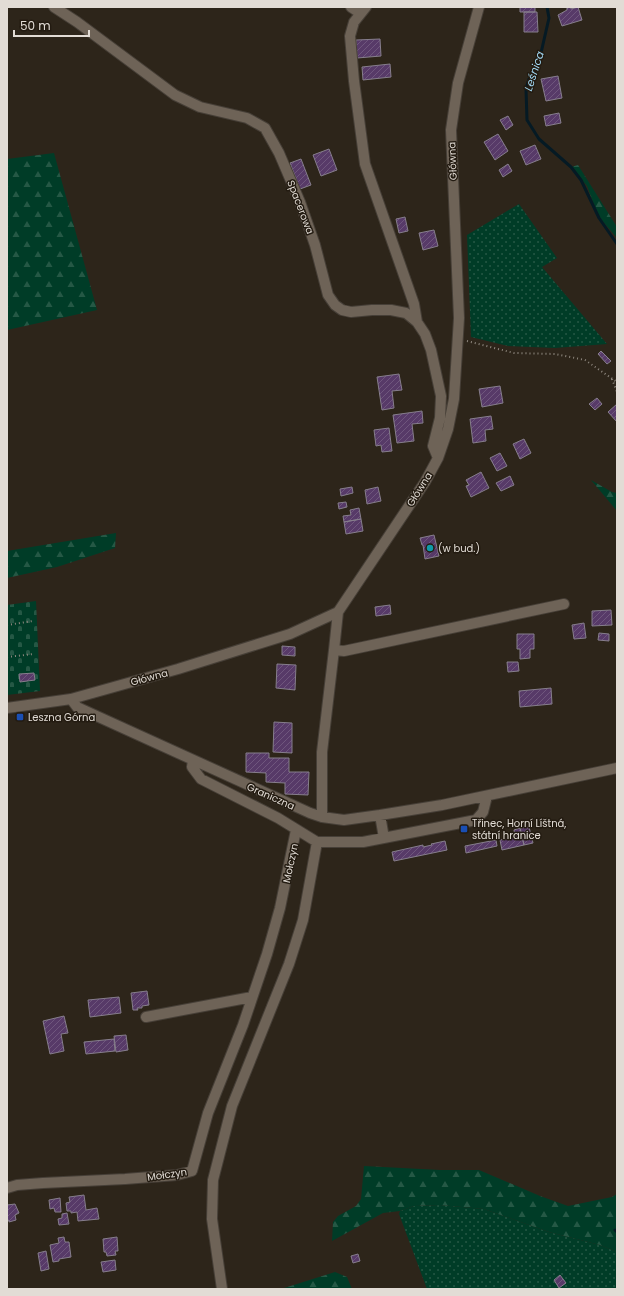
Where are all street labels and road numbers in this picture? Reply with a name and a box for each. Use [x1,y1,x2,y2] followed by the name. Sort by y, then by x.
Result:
[444,142,461,180] street label: Główna
[283,178,318,236] street label: Spacerowa
[403,469,436,509] street label: Główna
[129,665,169,690] street label: Główna
[244,779,297,814] street label: Graniczna
[279,842,302,884] street label: Mołczyn
[146,1164,188,1185] street label: Mołczyn

